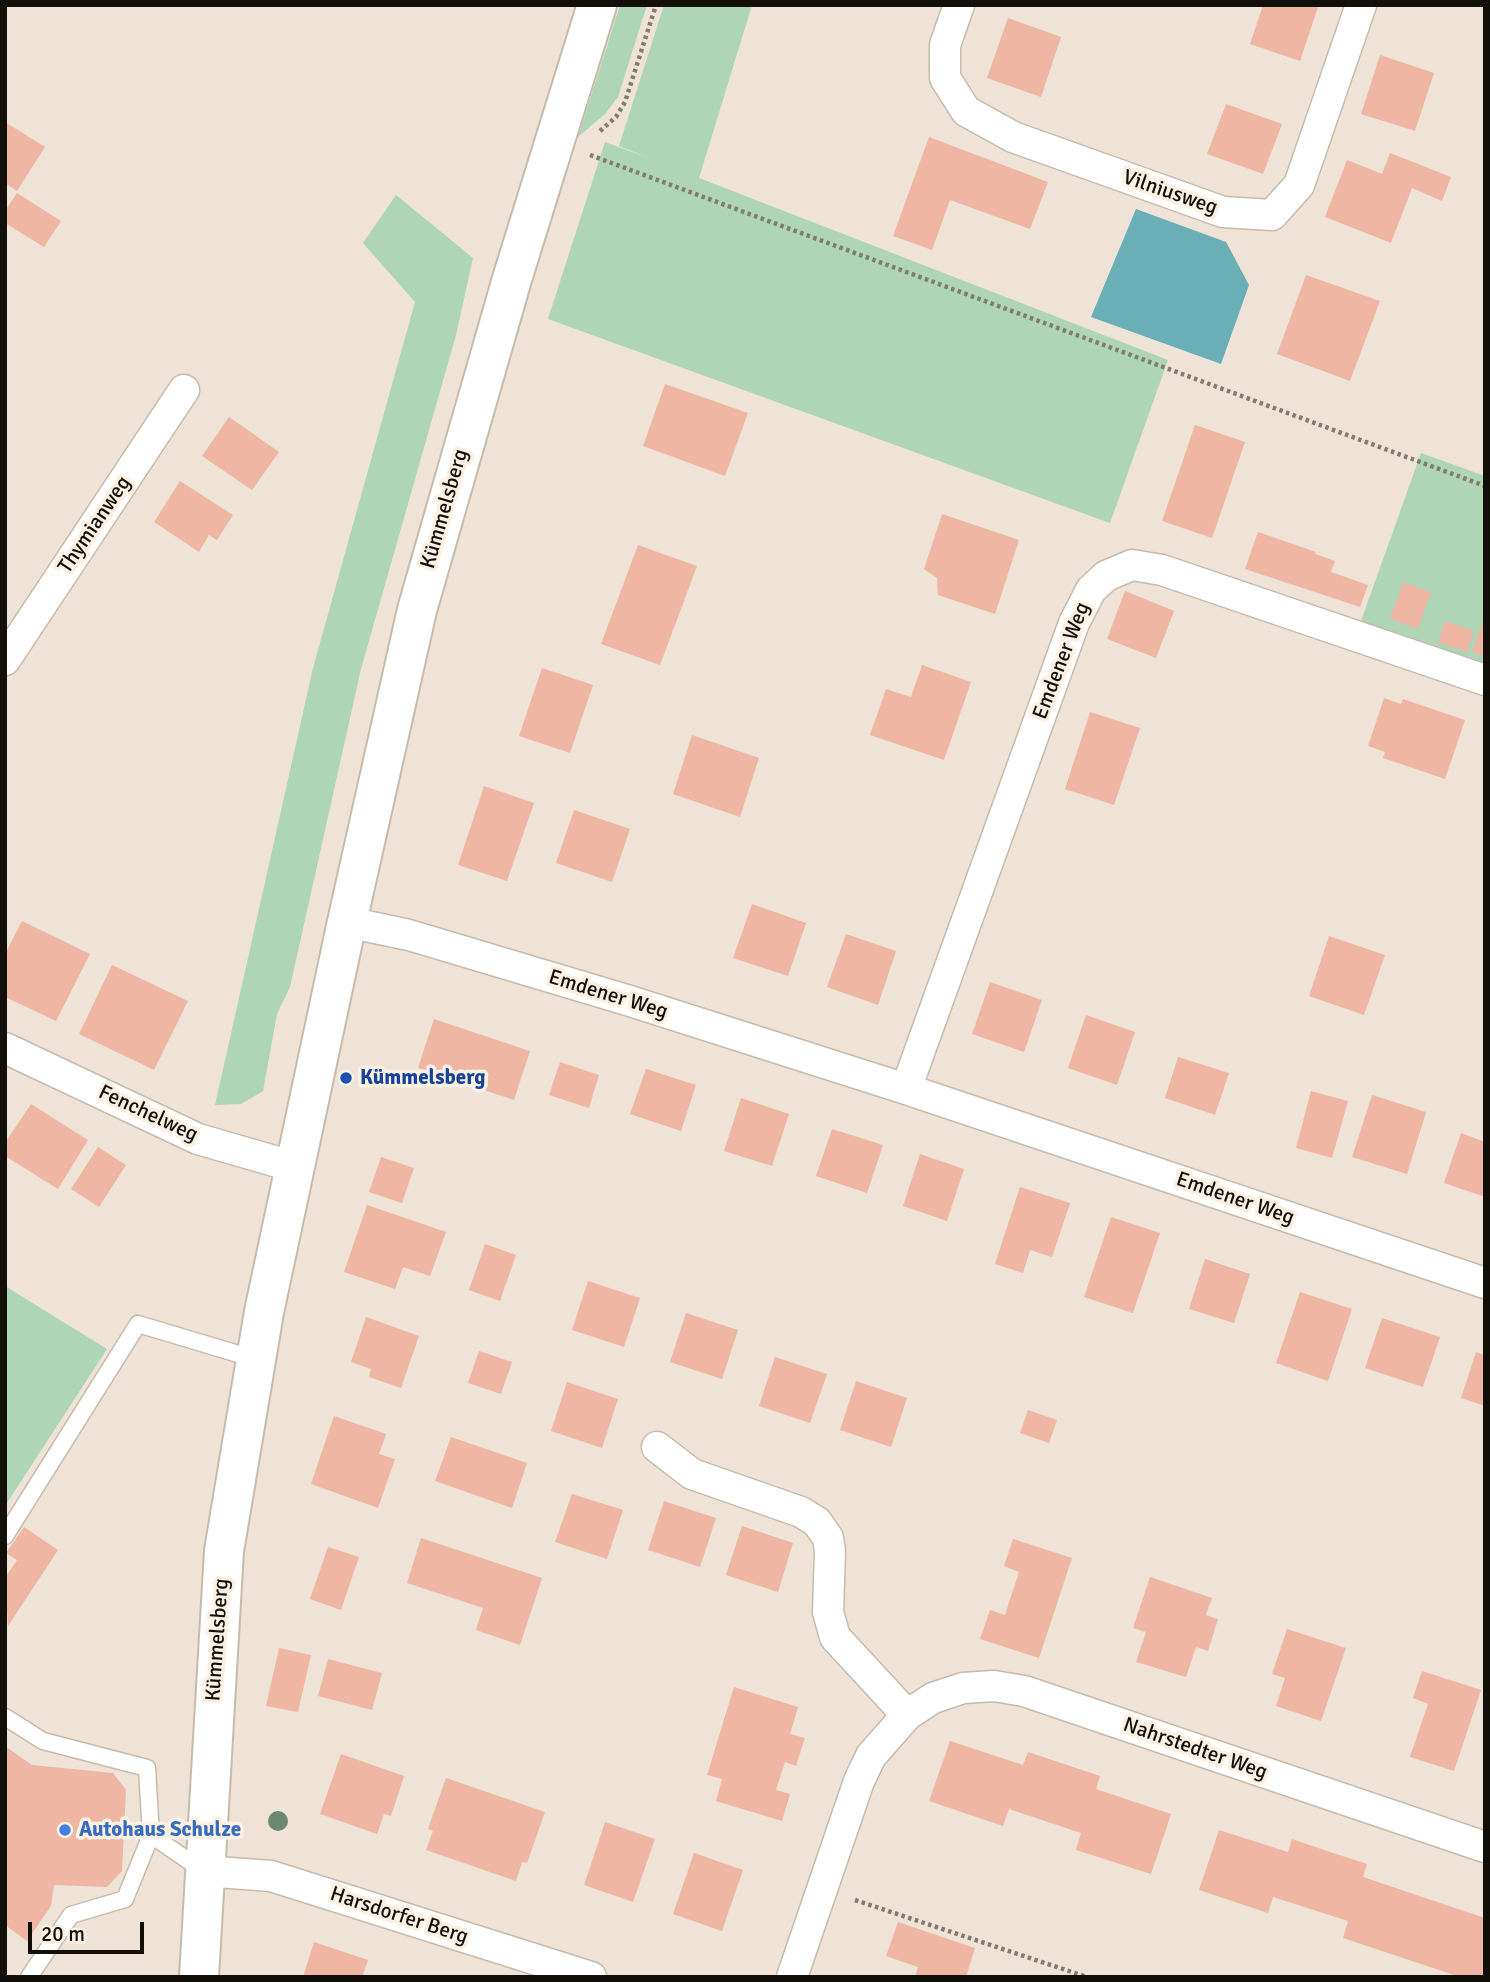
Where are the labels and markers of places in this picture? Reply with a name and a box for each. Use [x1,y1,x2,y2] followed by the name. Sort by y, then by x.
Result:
[360,1065,486,1091] place label: Kümmelsberg
[338,1070,354,1086] marker: Kümmelsberg
[79,1817,241,1843] place label: Autohaus Schulze
[57,1822,73,1838] marker: Autohaus Schulze

